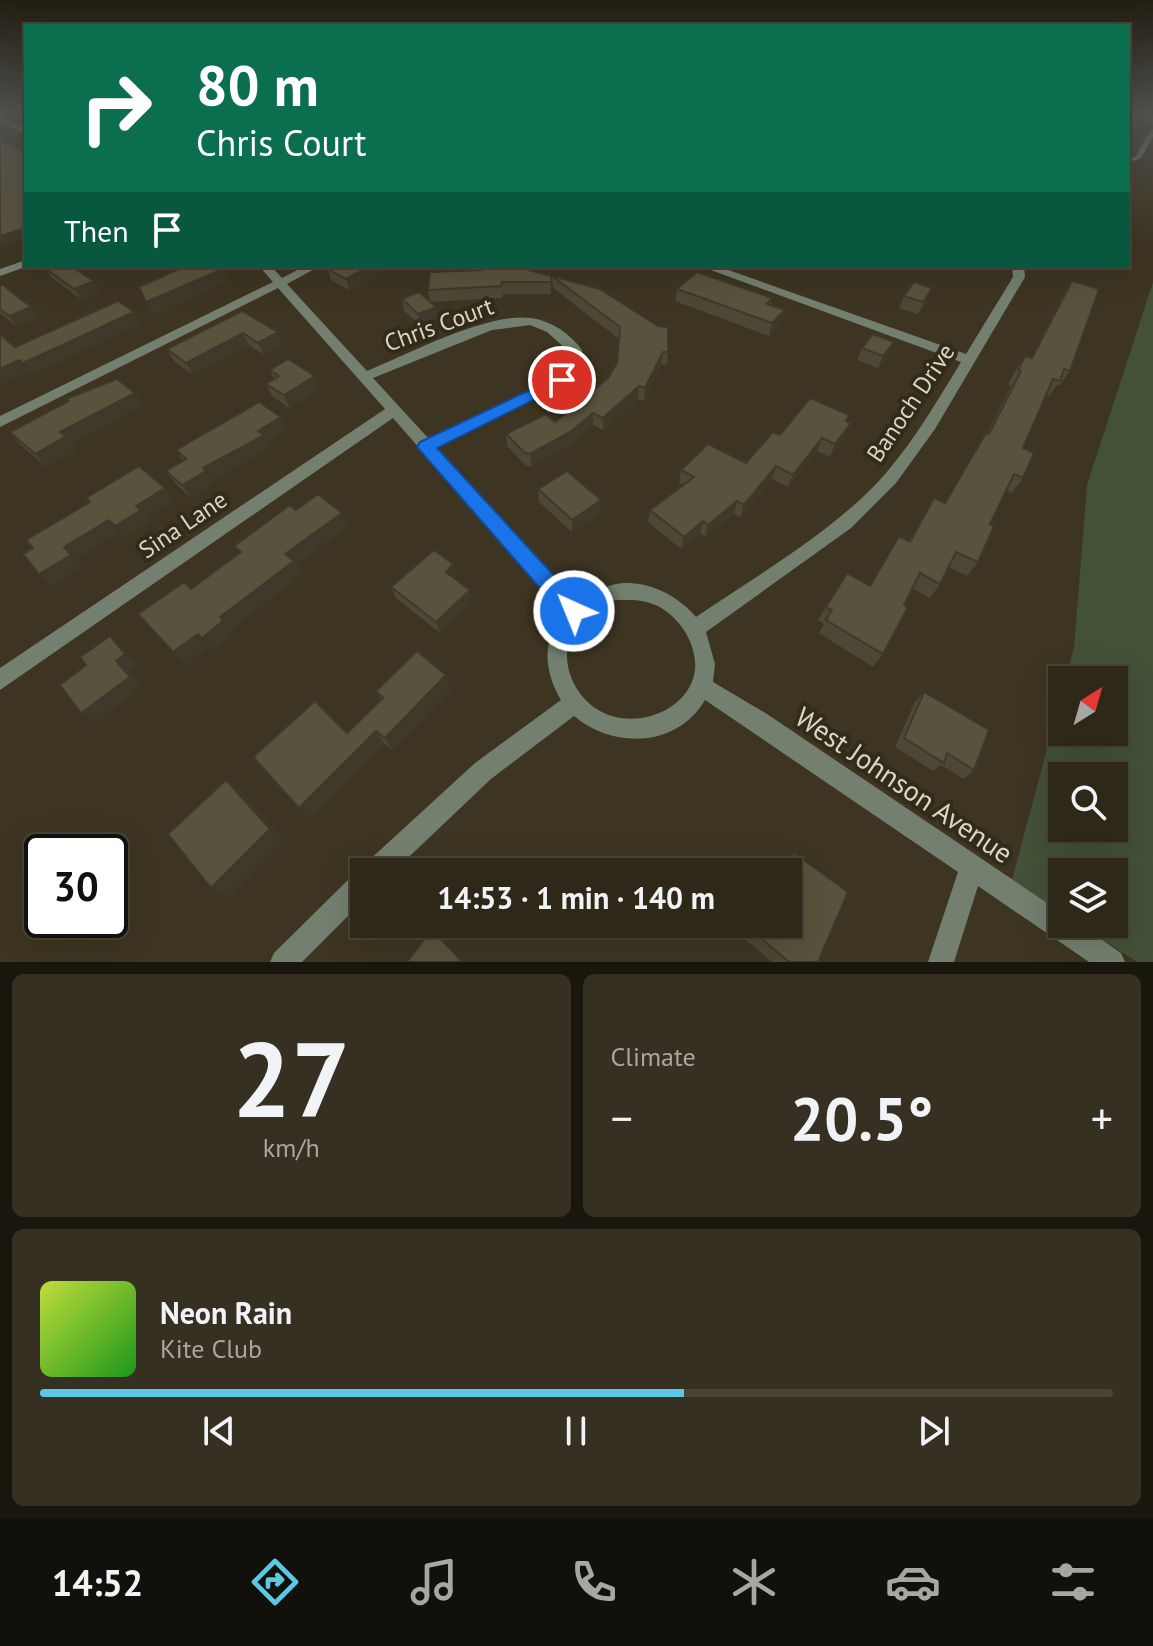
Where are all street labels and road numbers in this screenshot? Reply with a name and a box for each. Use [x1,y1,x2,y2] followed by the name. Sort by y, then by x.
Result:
[380,291,498,359] street label: Chris Court
[860,338,961,468] street label: Banoch Drive
[133,484,233,565] street label: Sina Lane
[788,698,1020,871] street label: West Johnson Avenue

